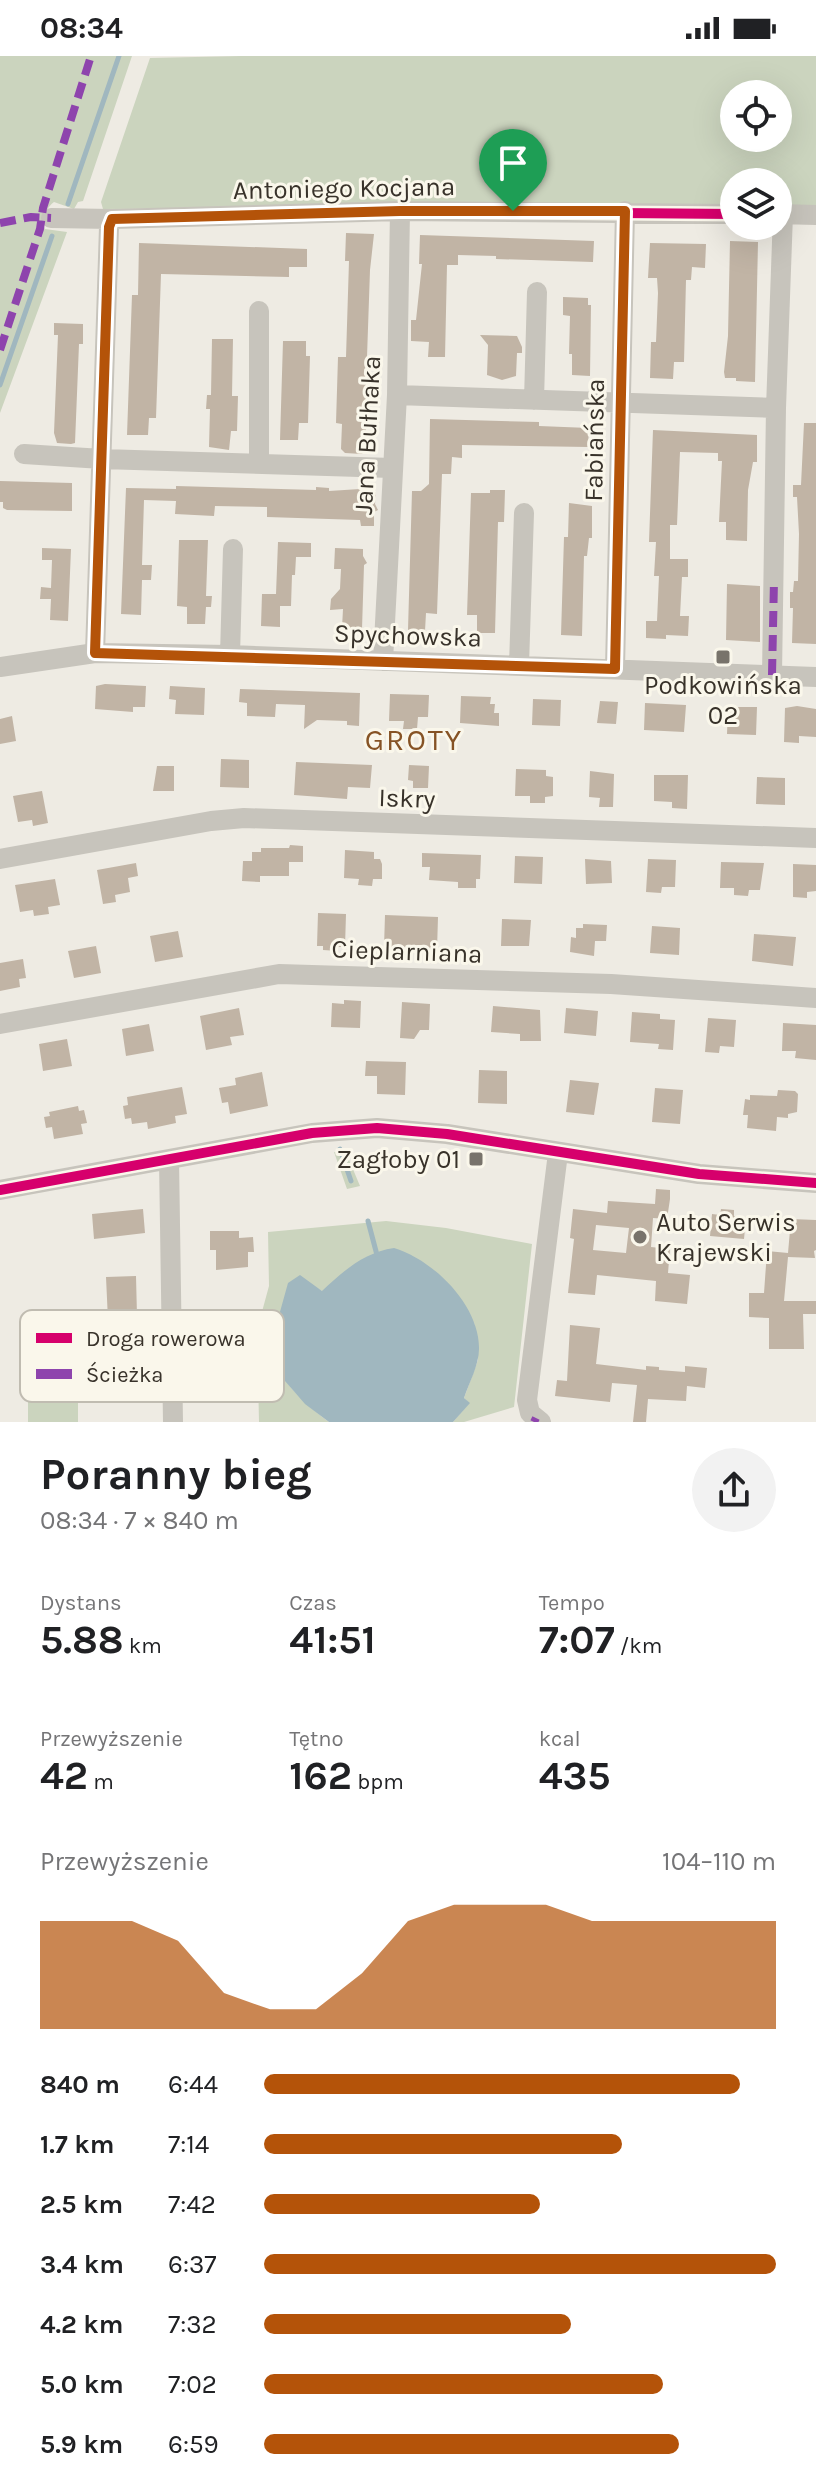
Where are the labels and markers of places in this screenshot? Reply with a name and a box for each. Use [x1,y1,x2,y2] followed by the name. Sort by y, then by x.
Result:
[479,129,547,211] pin
[714,648,732,666] marker: Podkowińska 02
[644,670,802,731] place label: Podkowińska 02
[336,1144,460,1175] place label: Zagłoby 01
[467,1150,485,1168] marker: Zagłoby 01
[656,1207,796,1268] place label: Auto Serwis Krajewski
[631,1228,649,1246] marker: Auto Serwis Krajewski

